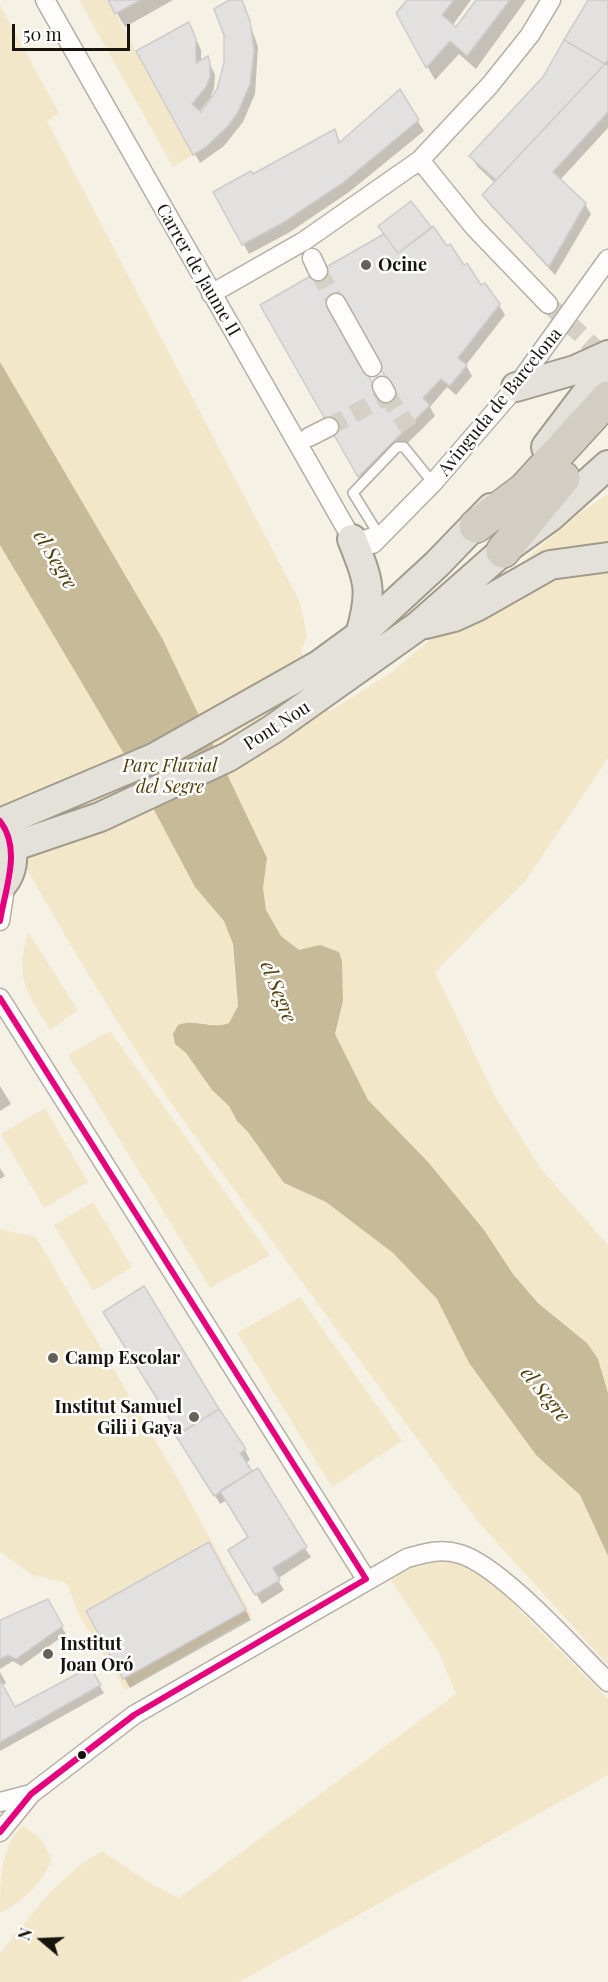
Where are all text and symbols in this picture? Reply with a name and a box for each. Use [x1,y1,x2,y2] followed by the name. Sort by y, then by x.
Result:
[15,12,134,50] scale bar
[23,22,62,46] text: 50 m
[151,200,245,340] street label: Carrer de Jaume II
[378,254,427,276] place label: Ocine
[359,258,373,272] marker: Ocine
[434,324,566,480] street label: Avinguda de Barcelona
[28,526,82,594] water label: el Segre
[240,697,314,755] street label: Pont Nou
[123,755,217,798] park label: Parc Fluvial del Segre
[255,958,301,1026] water label: el Segre
[65,1347,180,1369] place label: Camp Escolar
[46,1351,60,1365] marker: Camp Escolar
[515,1362,575,1428] water label: el Segre
[54,1396,182,1438] place label: Institut Samuel Gili i Gaya
[187,1410,201,1424] marker: Institut Samuel Gili i Gaya
[60,1633,134,1676] place label: Institut Joan Oró
[41,1647,55,1661] marker: Institut Joan Oró
[76,1749,88,1761] unlabelled marker
[12,1910,72,1970] north arrow
[13,1925,36,1943] text: N

